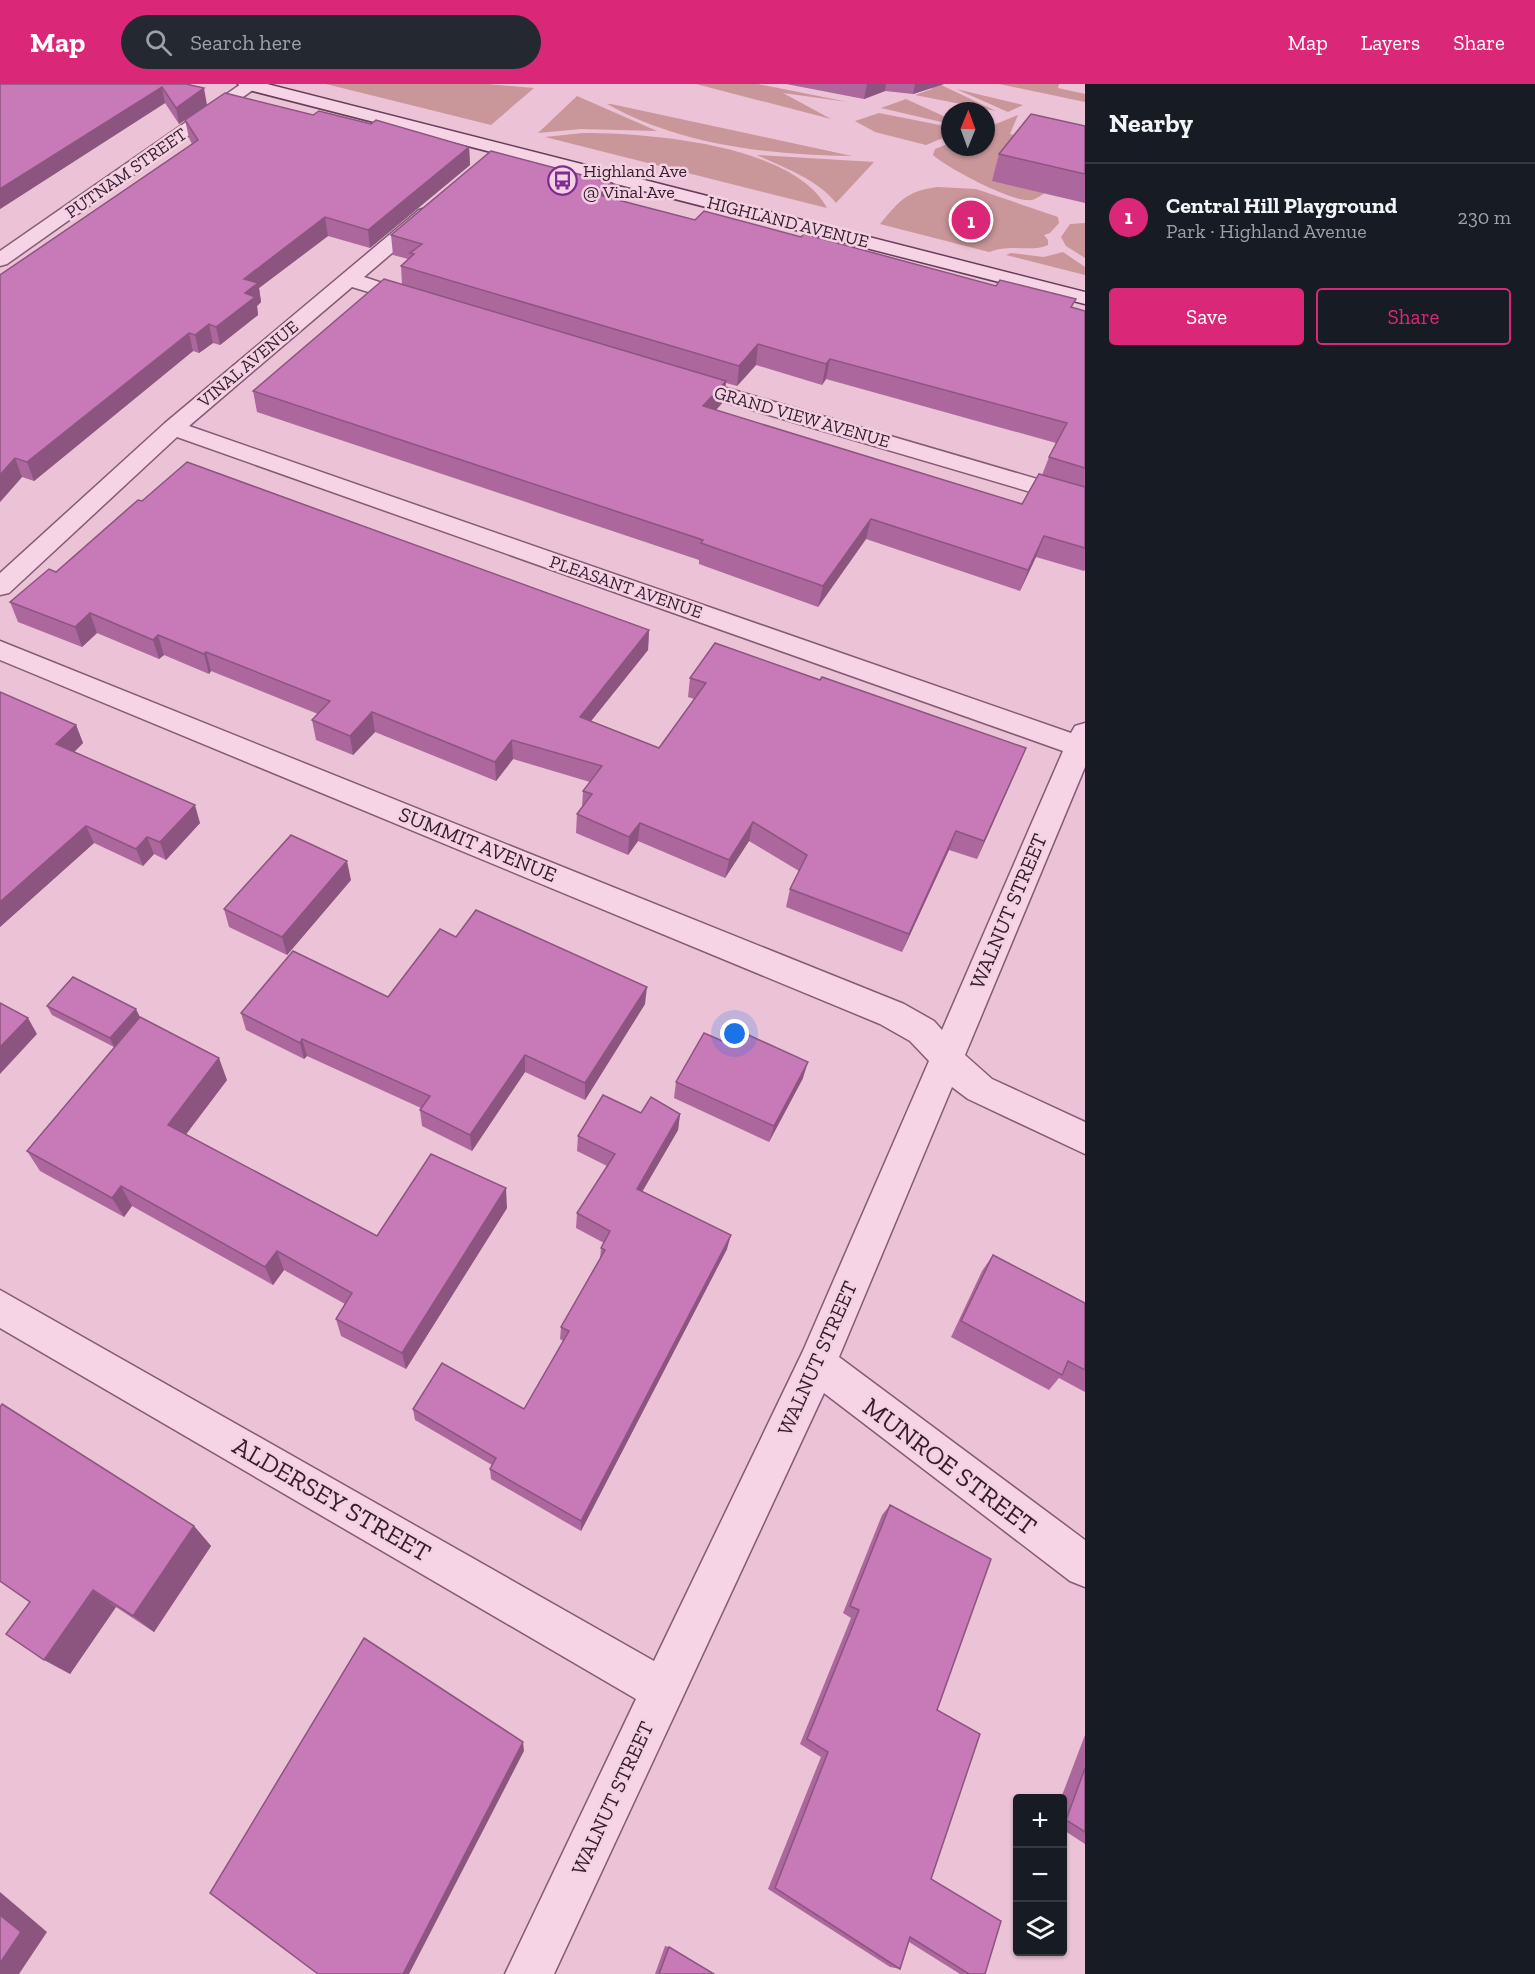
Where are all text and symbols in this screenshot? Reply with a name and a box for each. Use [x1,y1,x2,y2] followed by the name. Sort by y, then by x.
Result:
[121,15,541,69] search box
[30,26,85,59] text: Map
[142,26,175,59] icon: search
[190,29,302,56] text: Search here
[1288,30,1328,55] text: Map
[1361,30,1420,55] text: Layers
[1453,30,1505,55] text: Share
[941,102,995,156] north arrow
[1109,107,1193,139] text: Nearby
[61,123,191,223] street label: PUTNAM STREET
[583,160,687,203] place label: Highland Ave @ Vinal Ave
[546,165,578,197] bus stop icon: Highland Ave @ Vinal Ave
[705,191,871,253] street label: HIGHLAND AVENUE
[1166,192,1397,219] text: Central Hill Playground
[952,198,990,242] pin: 1
[1124,205,1133,229] text: 1
[1458,205,1511,229] text: 230 m
[1166,219,1367,243] text: Park · Highland Avenue
[1109,288,1304,345] button: Save
[1316,288,1511,345] button: Share
[192,316,303,413] street label: VINAL AVENUE
[712,381,892,453] street label: GRAND VIEW AVENUE
[547,551,705,623] street label: PLEASANT AVENUE
[395,801,561,887] street label: SUMMIT AVENUE
[964,830,1052,992] street label: WALNUT STREET
[720,1019,749,1048] your location
[772,1277,862,1439] street label: WALNUT STREET
[857,1390,1043,1542] street label: MUNROE STREET
[227,1429,437,1569] street label: ALDERSEY STREET
[566,1717,658,1879] street label: WALNUT STREET
[1013,1794,1067,1956] map controls
[1013,1794,1067,1848] button: +
[1013,1848,1067,1902] button: −
[1013,1902,1067,1956] button: layers

